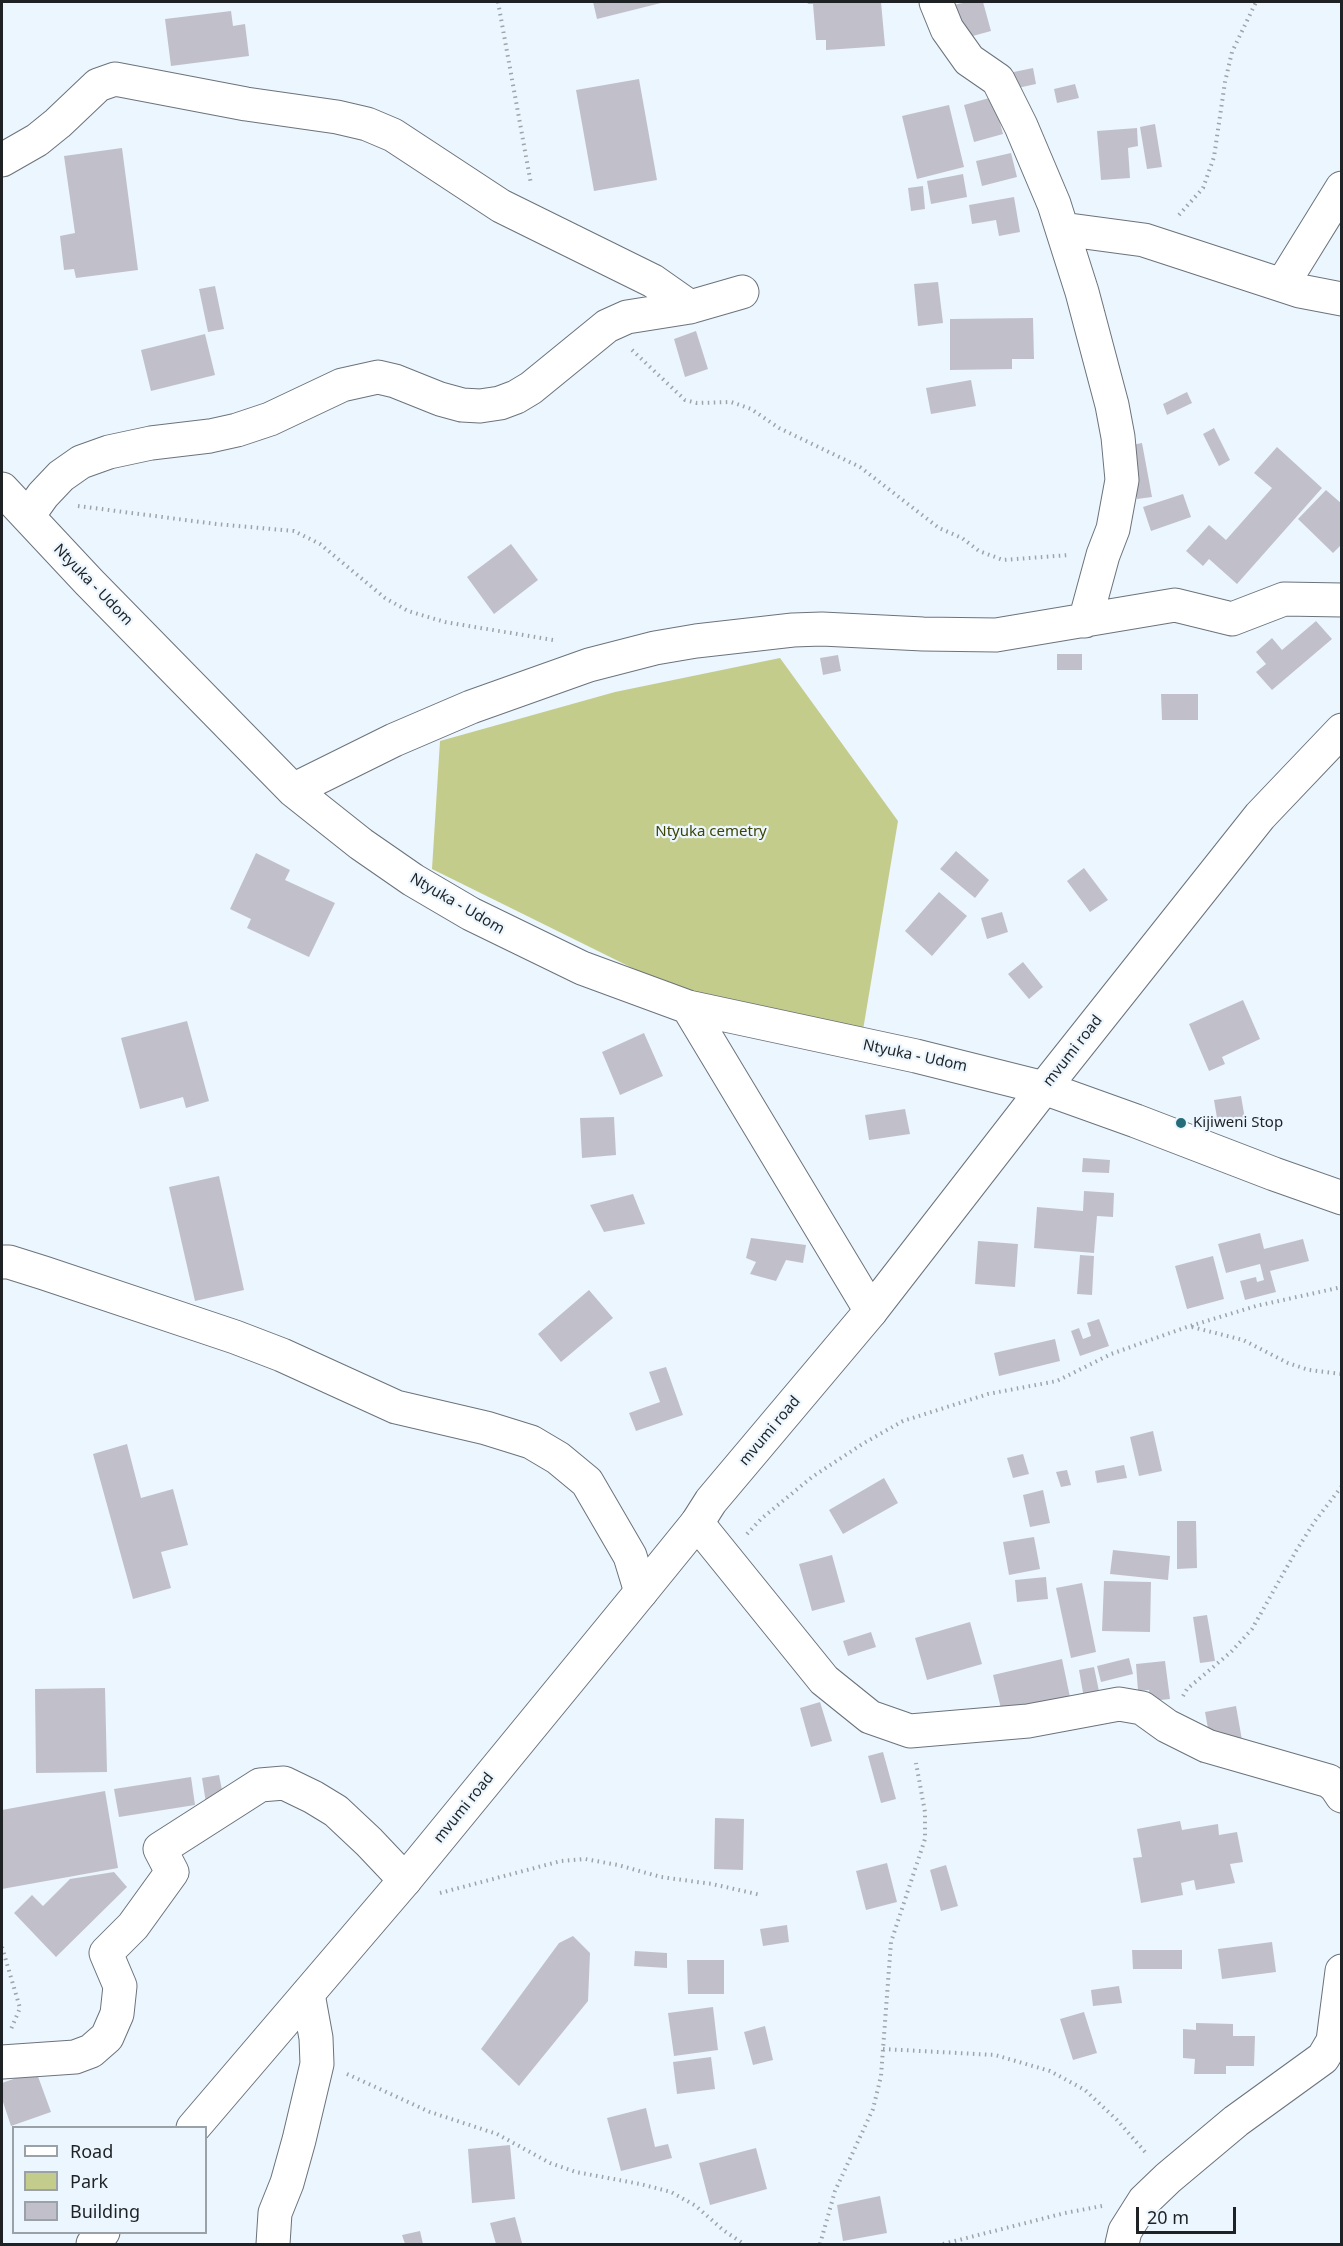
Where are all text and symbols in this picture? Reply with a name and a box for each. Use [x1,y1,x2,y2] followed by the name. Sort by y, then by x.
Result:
[50,541,136,629] street label: Ntyuka - Udom
[655,823,767,841] park label: Ntyuka cemetry
[407,870,507,938] street label: Ntyuka - Udom
[1040,1012,1106,1090] street label: mvumi road
[861,1036,969,1076] street label: Ntyuka - Udom
[1193,1114,1283,1132] place label: Kijiweni Stop
[1174,1116,1188,1130] marker: Kijiweni Stop
[736,1393,804,1469] street label: mvumi road
[430,1769,498,1847] street label: mvumi road
[12,2126,207,2234] legend
[70,2139,113,2163] text: Road
[70,2169,108,2193] text: Park
[1139,2195,1240,2233] scale bar
[70,2199,140,2223] text: Building
[1147,2205,1189,2229] text: 20 m

